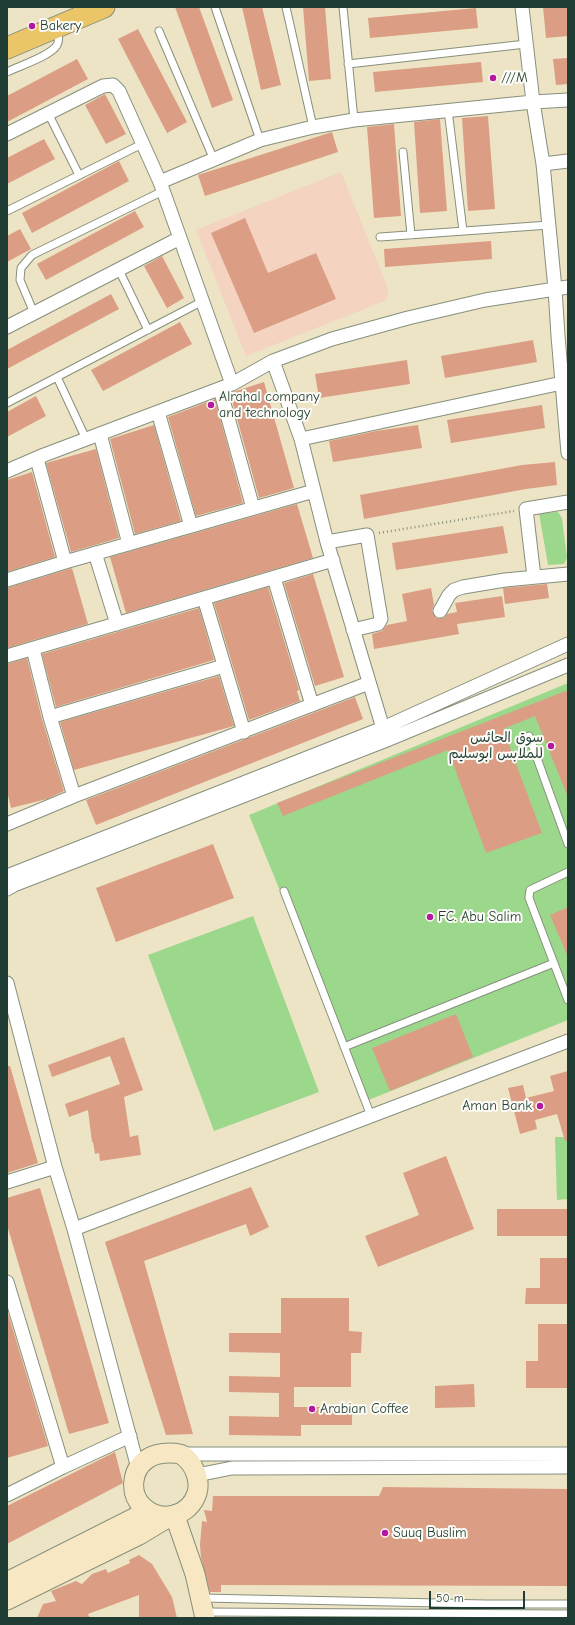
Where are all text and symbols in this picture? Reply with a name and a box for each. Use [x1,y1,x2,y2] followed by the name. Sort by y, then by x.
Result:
[40,18,81,34] place label: Bakery
[27,21,37,31] marker: Bakery
[501,70,528,86] place label: ///M
[488,73,498,83] marker: ///M
[219,389,320,422] place label: Alrahal company and technology
[206,400,216,410] marker: Alrahal company and technology
[449,730,543,762] place label: سوق الحائس للملابس ابوسليم
[546,741,556,751] marker: سوق الحائس للملابس ابوسليم
[438,909,521,925] place label: FC. Abu Salim
[425,912,435,922] marker: FC. Abu Salim
[462,1098,532,1114] place label: Aman Bank
[535,1101,545,1111] marker: Aman Bank
[320,1401,408,1417] place label: Arabian Coffee
[307,1404,317,1414] marker: Arabian Coffee
[393,1525,466,1541] place label: Suuq Buslim
[380,1528,390,1538] marker: Suuq Buslim
[431,1583,527,1609] scale bar
[436,1591,464,1605] text: 50 m

